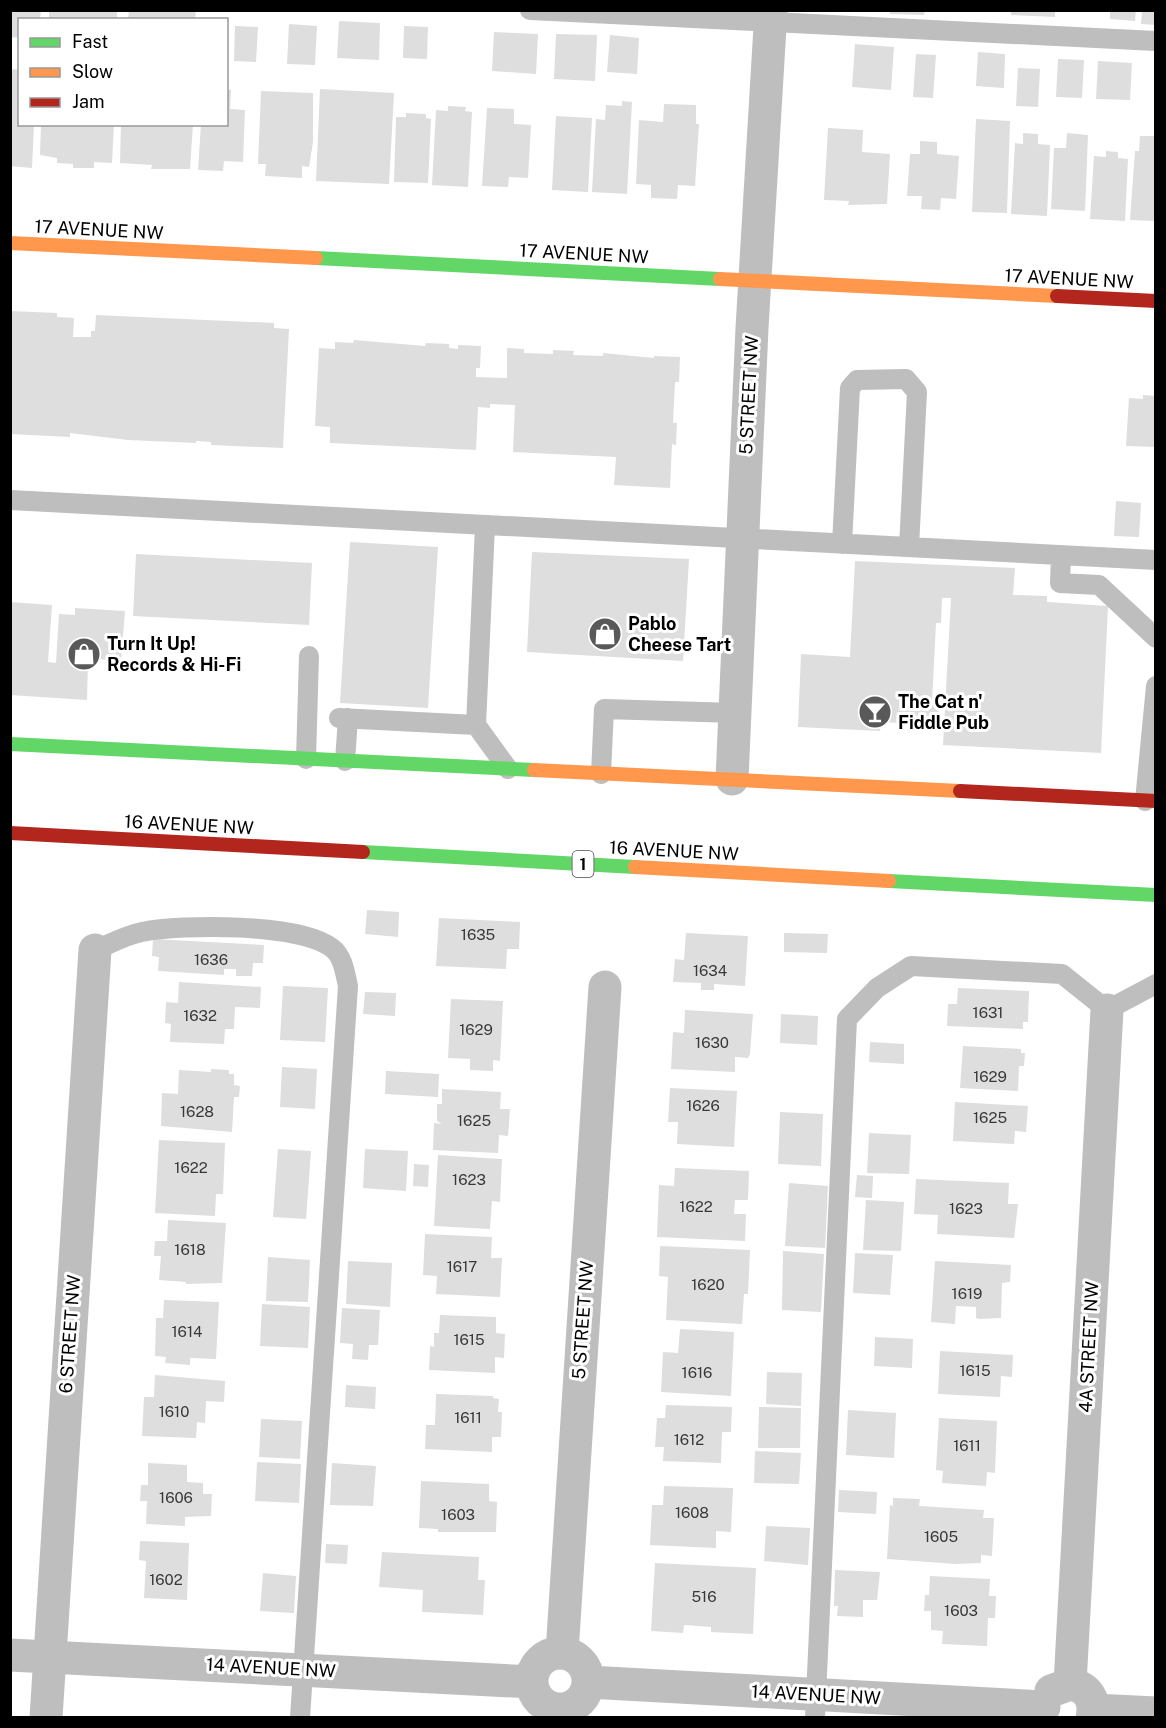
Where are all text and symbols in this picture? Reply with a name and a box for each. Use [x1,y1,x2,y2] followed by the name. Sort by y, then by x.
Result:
[18,18,228,126] legend
[72,31,108,52] text: Fast
[72,61,113,82] text: Slow
[72,91,105,112] text: Jam
[34,216,164,243] street label: 17 AVENUE NW
[519,240,649,267] street label: 17 AVENUE NW
[1004,265,1134,292] street label: 17 AVENUE NW
[735,335,762,455] street label: 5 STREET NW
[628,613,731,655] place label: Pablo Cheese Tart
[587,616,623,652] shop icon: Pablo Cheese Tart
[107,633,241,675] place label: Turn It Up! Records & Hi-Fi
[66,636,102,672] shop icon: Turn It Up! Records & Hi-Fi
[898,691,989,733] place label: The Cat n' Fiddle Pub
[857,694,893,730] bar icon: The Cat n' Fiddle Pub
[124,811,254,838] street label: 16 AVENUE NW
[609,837,739,864] street label: 16 AVENUE NW
[572,851,594,877] road number: 1
[461,926,495,943] house number: 1635
[194,951,228,968] house number: 1636
[693,962,727,979] house number: 1634
[973,1004,1003,1021] house number: 1631
[183,1007,217,1024] house number: 1632
[459,1021,493,1038] house number: 1629
[695,1034,729,1051] house number: 1630
[973,1068,1007,1085] house number: 1629
[686,1097,720,1114] house number: 1626
[180,1103,214,1120] house number: 1628
[973,1109,1007,1126] house number: 1625
[457,1112,491,1129] house number: 1625
[174,1159,208,1176] house number: 1622
[452,1171,486,1188] house number: 1623
[679,1198,713,1215] house number: 1622
[949,1200,983,1217] house number: 1623
[174,1241,206,1258] house number: 1618
[447,1258,477,1275] house number: 1617
[568,1260,597,1380] street label: 5 STREET NW
[55,1274,84,1394] street label: 6 STREET NW
[691,1276,725,1293] house number: 1620
[1075,1281,1102,1413] street label: 4A STREET NW
[952,1285,982,1302] house number: 1619
[172,1323,202,1340] house number: 1614
[453,1331,485,1348] house number: 1615
[959,1362,991,1379] house number: 1615
[682,1364,712,1381] house number: 1616
[159,1403,189,1420] house number: 1610
[454,1409,482,1426] house number: 1611
[674,1431,704,1448] house number: 1612
[953,1437,981,1454] house number: 1611
[159,1489,193,1506] house number: 1606
[675,1504,709,1521] house number: 1608
[441,1506,475,1523] house number: 1603
[924,1528,958,1545] house number: 1605
[149,1571,183,1588] house number: 1602
[691,1588,717,1605] house number: 516
[944,1602,978,1619] house number: 1603
[206,1654,336,1681] street label: 14 AVENUE NW
[751,1681,881,1708] street label: 14 AVENUE NW

